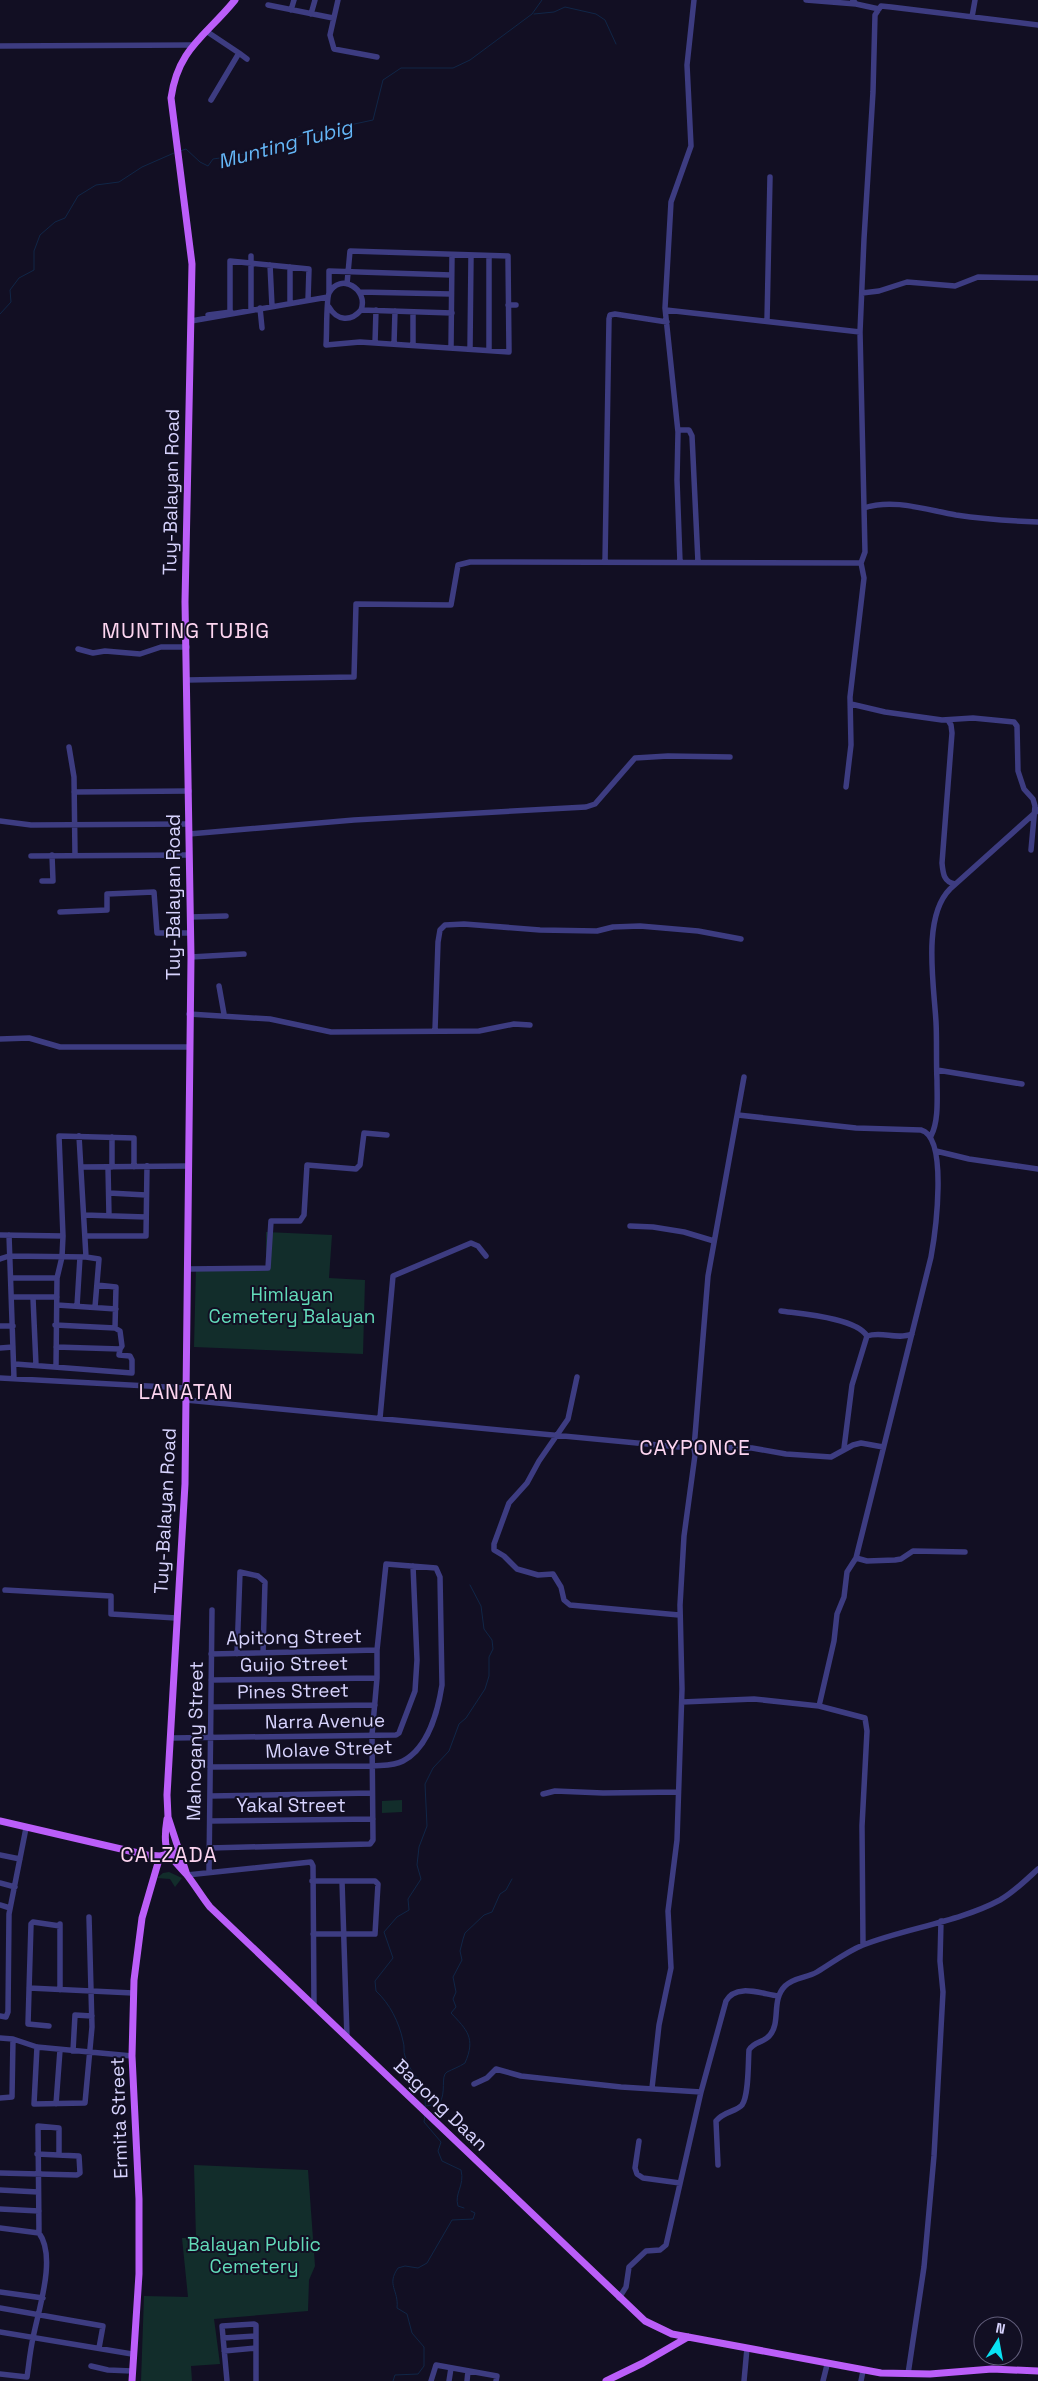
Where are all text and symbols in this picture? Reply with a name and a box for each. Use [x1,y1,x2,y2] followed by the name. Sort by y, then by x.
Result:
[215,113,356,174] water label: Munting Tubig
[157,409,185,575] street label: Tuy-Balayan Road
[102,617,270,644] district label: MUNTING TUBIG
[161,814,186,980] street label: Tuy-Balayan Road
[208,1282,376,1329] park label: Himlayan Cemetery Balayan
[138,1378,234,1405] district label: LANATAN
[148,1427,182,1595] street label: Tuy-Balayan Road
[639,1434,751,1461] district label: CAYPONCE
[226,1623,362,1651] street label: Apitong Street
[240,1651,348,1677] street label: Guijo Street
[181,1661,209,1821] street label: Mahogany Street
[237,1678,349,1704] street label: Pines Street
[265,1707,385,1735] street label: Narra Avenue
[265,1734,393,1764] street label: Molave Street
[236,1793,346,1818] street label: Yakal Street
[120,1841,218,1868] district label: CALZADA
[388,2054,494,2156] street label: Bagong Daan
[104,2057,134,2179] street label: Ermita Street
[187,2232,321,2279] park label: Balayan Public Cemetery
[973,2316,1023,2366] north arrow
[994,2319,1007,2338] text: N

